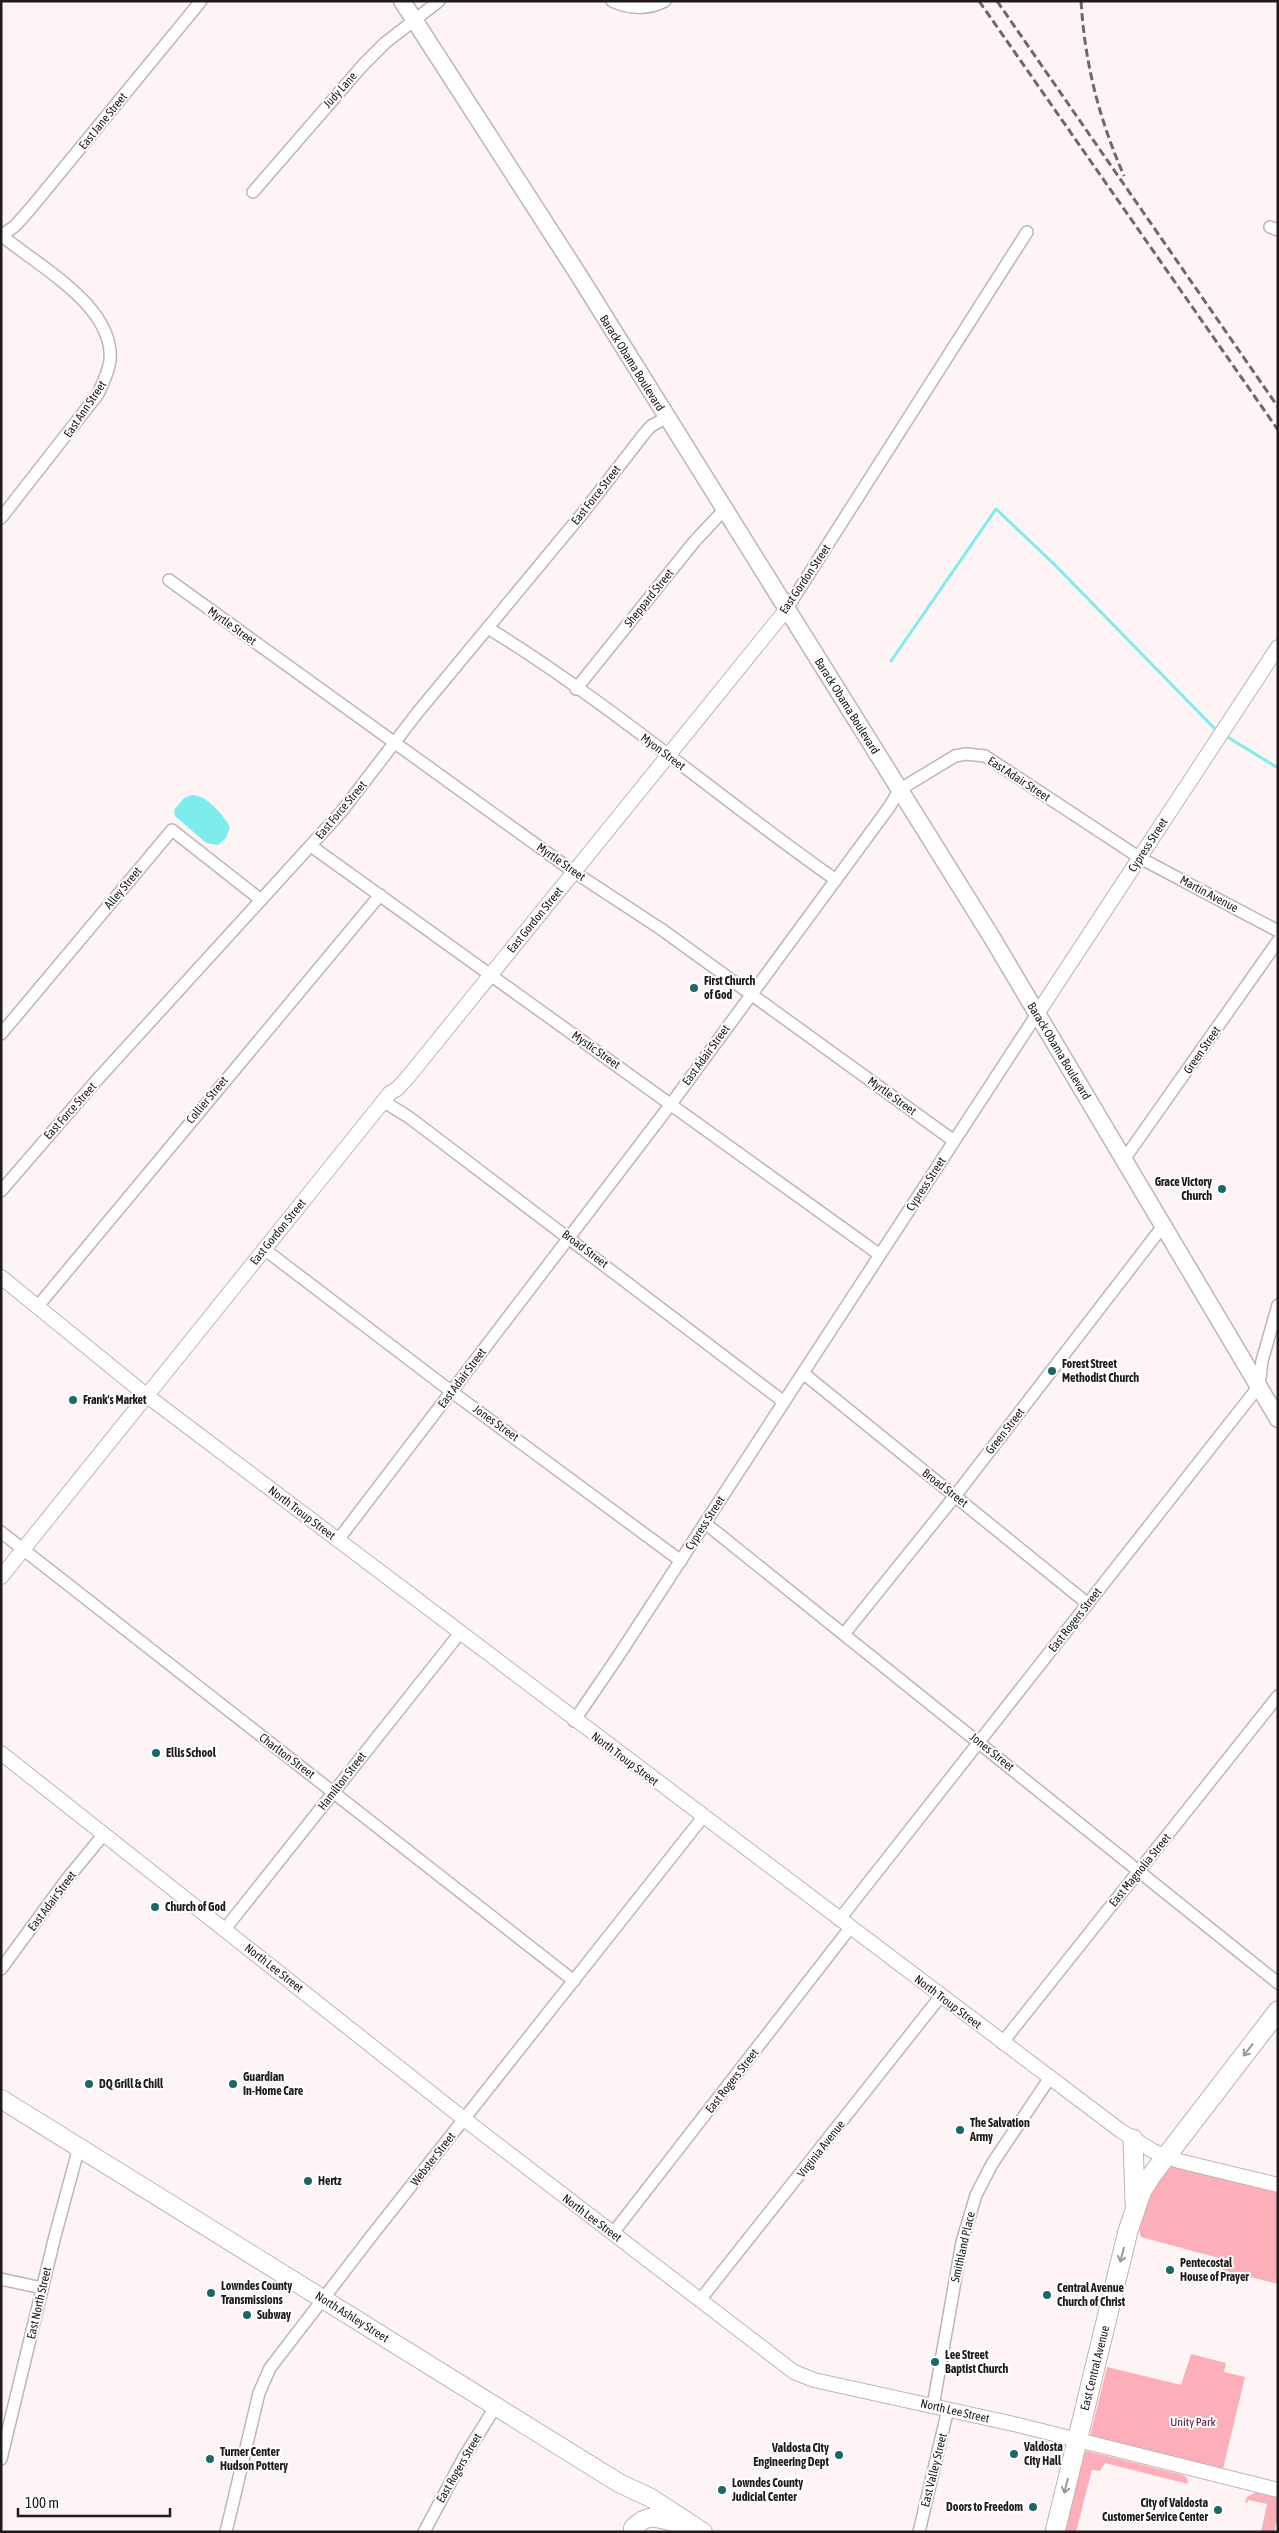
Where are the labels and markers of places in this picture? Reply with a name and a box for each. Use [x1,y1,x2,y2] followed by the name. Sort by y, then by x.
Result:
[704,974,755,1002] place label: First Church of God
[688,982,700,994] marker: First Church of God
[1155,1175,1212,1203] place label: Grace Victory Church
[1216,1183,1228,1195] marker: Grace Victory Church
[1062,1357,1139,1385] place label: Forest Street Methodist Church
[1046,1365,1058,1377] marker: Forest Street Methodist Church
[83,1393,147,1407] place label: Frank's Market
[67,1394,79,1406] marker: Frank's Market
[166,1746,217,1760] place label: Ellis School
[150,1747,162,1759] marker: Ellis School
[165,1900,226,1914] place label: Church of God
[149,1901,161,1913] marker: Church of God
[243,2070,304,2098] place label: Guardian In-Home Care
[99,2077,164,2091] place label: DQ Grill & Chill
[83,2078,95,2090] marker: DQ Grill & Chill
[227,2078,239,2090] marker: Guardian In-Home Care
[969,2116,1030,2144] place label: The Salvation Army
[954,2124,966,2136] marker: The Salvation Army
[318,2174,342,2188] place label: Hertz
[302,2175,314,2187] marker: Hertz
[1180,2256,1249,2284] place label: Pentecostal House of Prayer
[1164,2264,1176,2276] marker: Pentecostal House of Prayer
[221,2279,292,2307] place label: Lowndes County Transmissions
[1057,2281,1126,2309] place label: Central Avenue Church of Christ
[205,2287,217,2299] marker: Lowndes County Transmissions
[1041,2289,1053,2301] marker: Central Avenue Church of Christ
[257,2308,291,2322] place label: Subway
[241,2309,253,2321] marker: Subway
[945,2348,1009,2376] place label: Lee Street Baptist Church
[929,2356,941,2368] marker: Lee Street Baptist Church
[1023,2440,1063,2468] place label: Valdosta City Hall
[753,2441,830,2469] place label: Valdosta City Engineering Dept
[220,2445,288,2473] place label: Turner Center Hudson Pottery
[1008,2448,1020,2460] marker: Valdosta City Hall
[833,2449,845,2461] marker: Valdosta City Engineering Dept
[204,2453,216,2465] marker: Turner Center Hudson Pottery
[731,2476,803,2504] place label: Lowndes County Judicial Center
[716,2484,728,2496] marker: Lowndes County Judicial Center
[1102,2496,1208,2524] place label: City of Valdosta Customer Service Center
[946,2500,1023,2514] place label: Doors to Freedom
[1027,2501,1039,2513] marker: Doors to Freedom
[1212,2504,1224,2516] marker: City of Valdosta Customer Service Center

